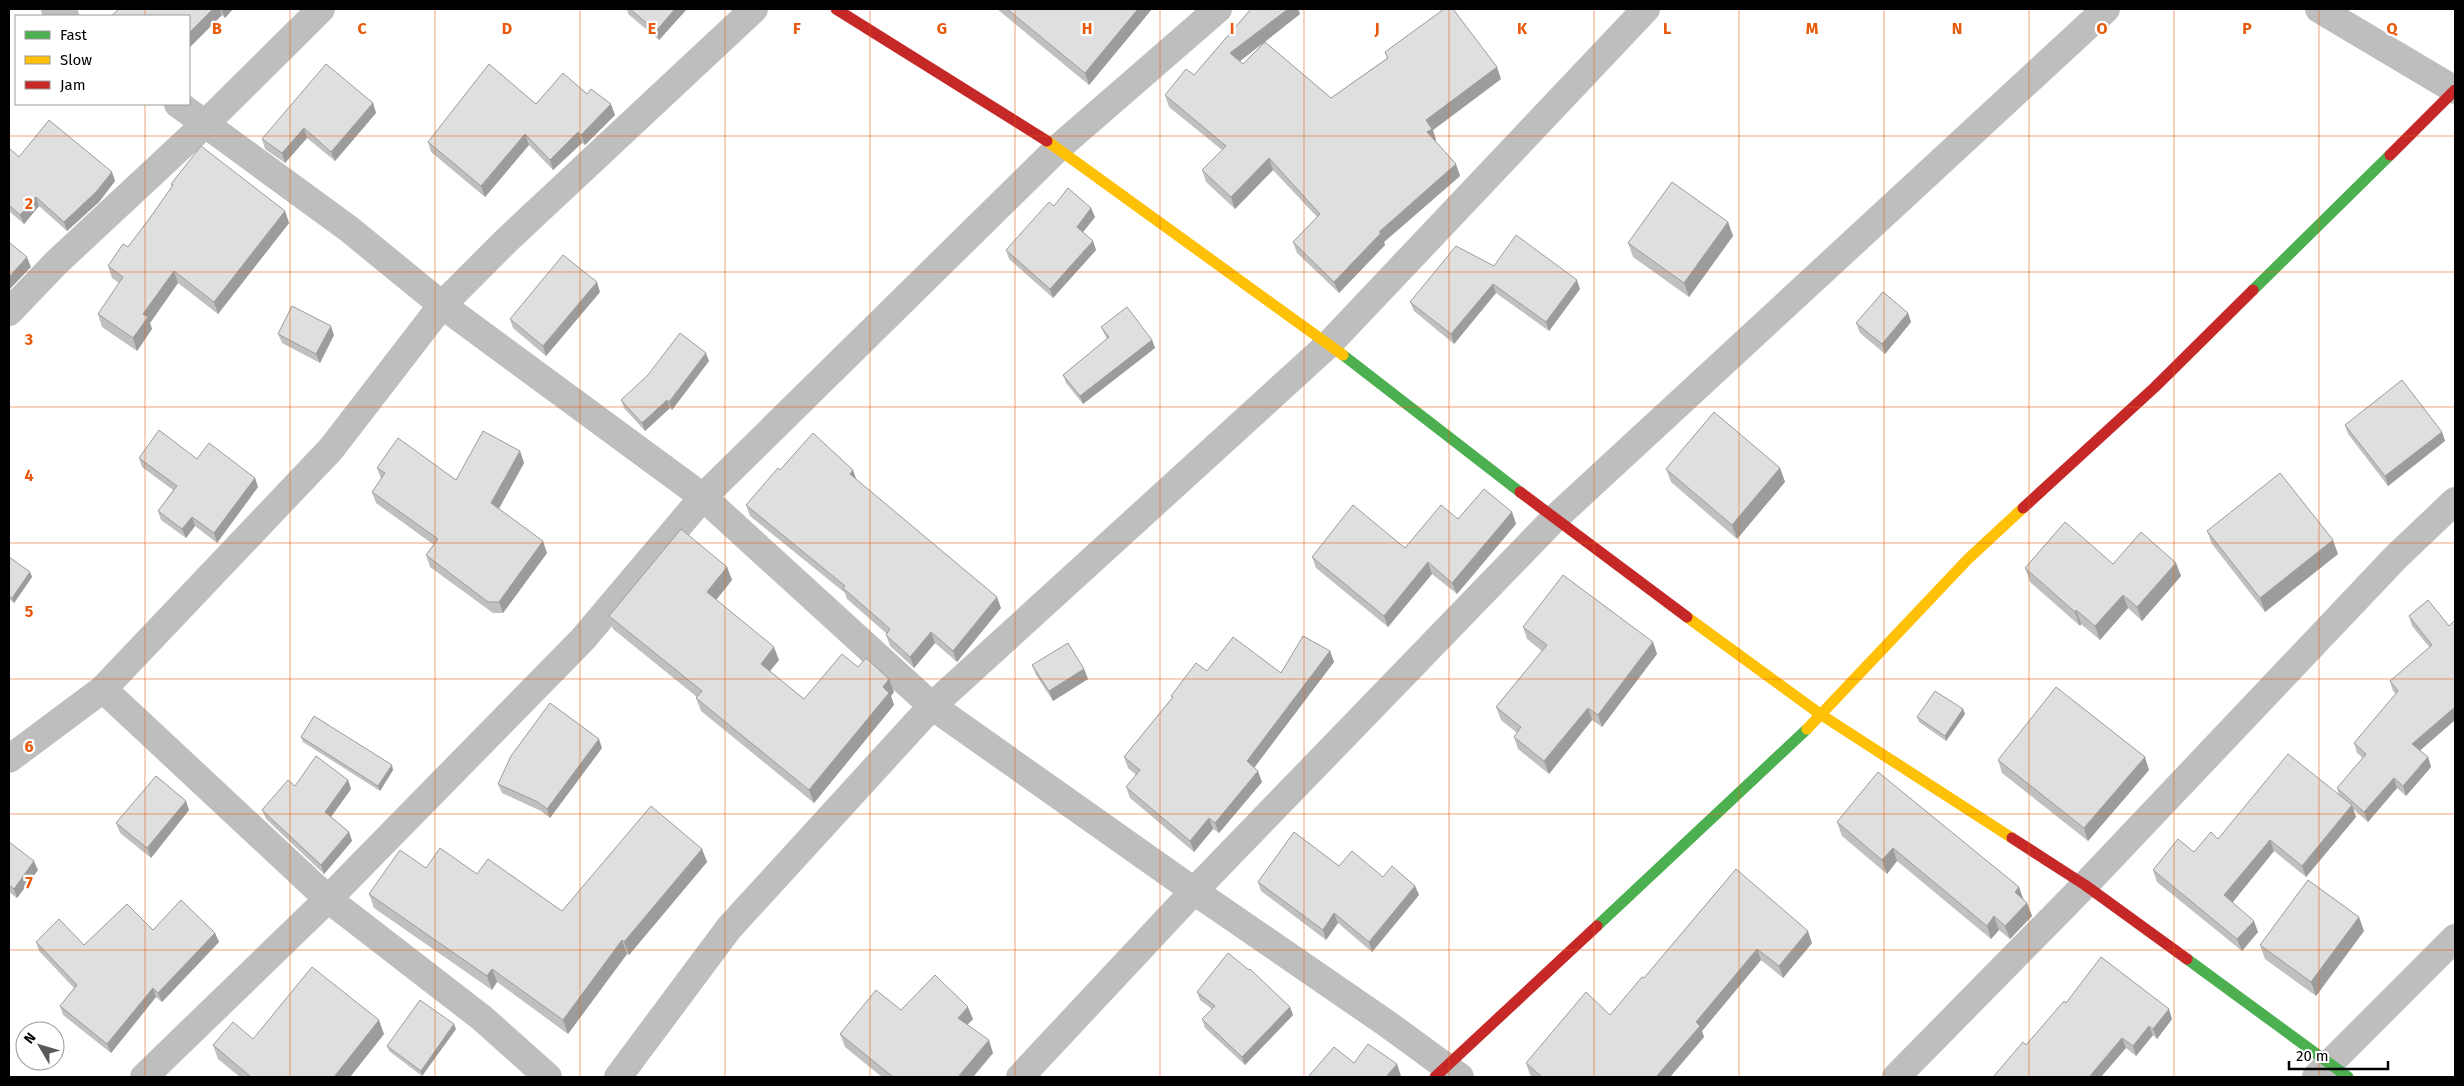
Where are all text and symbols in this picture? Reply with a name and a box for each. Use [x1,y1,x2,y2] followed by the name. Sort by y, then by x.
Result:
[15,15,190,105] legend
[212,19,222,38] text: B
[357,19,367,38] text: C
[502,19,512,38] text: D
[648,19,656,38] text: E
[793,19,801,38] text: F
[937,19,947,38] text: G
[1082,19,1092,38] text: H
[1230,19,1234,38] text: I
[1373,19,1380,38] text: J
[1517,19,1528,38] text: K
[1663,19,1671,38] text: L
[1806,19,1819,38] text: M
[1952,19,1962,38] text: N
[2096,19,2108,38] text: O
[2242,19,2252,38] text: P
[2386,19,2398,38] text: Q
[60,26,87,44] text: Fast
[60,51,92,69] text: Slow
[60,76,86,94] text: Jam
[25,194,33,213] text: 2
[24,330,33,349] text: 3
[24,466,34,485] text: 4
[25,602,34,621] text: 5
[24,737,34,756] text: 6
[25,873,33,892] text: 7
[15,1021,65,1071] north arrow
[21,1029,40,1047] text: N
[2289,1038,2388,1070] scale bar
[2296,1047,2329,1065] text: 20 m

